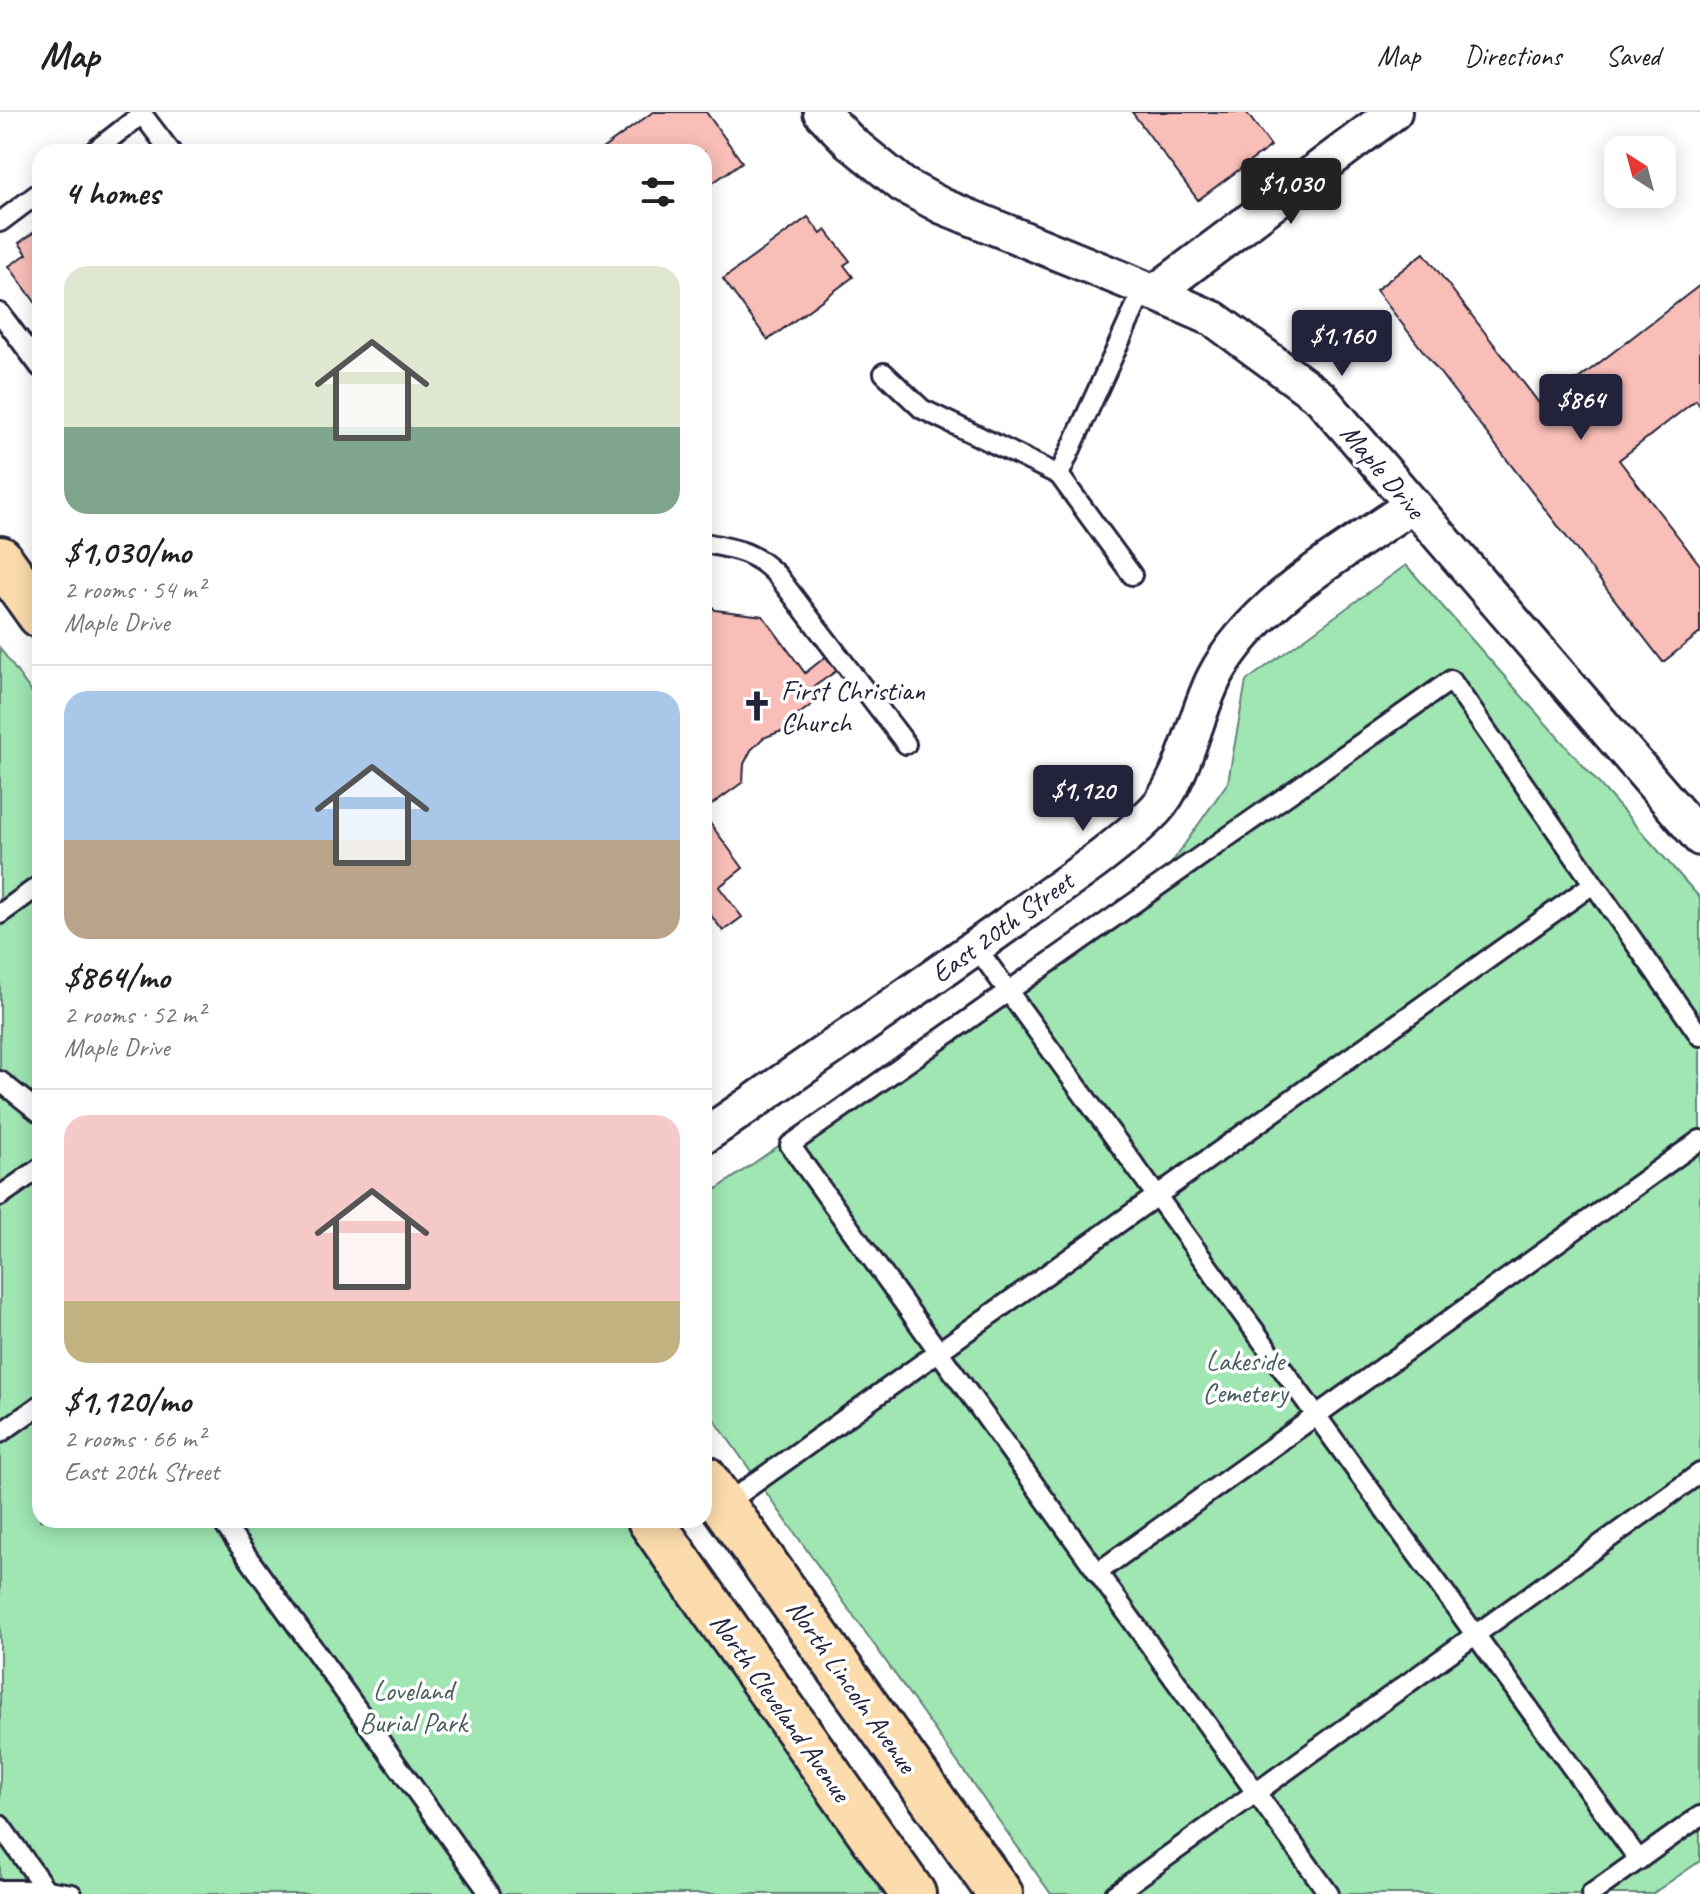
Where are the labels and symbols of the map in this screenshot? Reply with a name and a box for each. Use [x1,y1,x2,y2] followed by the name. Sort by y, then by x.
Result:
[1604,136,1676,208] north arrow
[1226,158,1356,226] pin: $1,030
[1277,310,1407,378] pin: $1,160
[1534,374,1628,442] pin: $864
[1333,416,1434,527] street label: Maple Drive
[781,673,925,740] place label: First Christian Church
[740,689,774,723] church icon: First Christian Church
[1018,765,1148,833] pin: $1,120
[924,862,1082,990] street label: East 20th Street
[1202,1343,1290,1410] park label: Lakeside Cemetery
[779,1593,926,1781] street label: North Lincoln Avenue
[703,1606,860,1810] street label: North Cleveland Avenue
[359,1673,470,1740] park label: Loveland Burial Park

